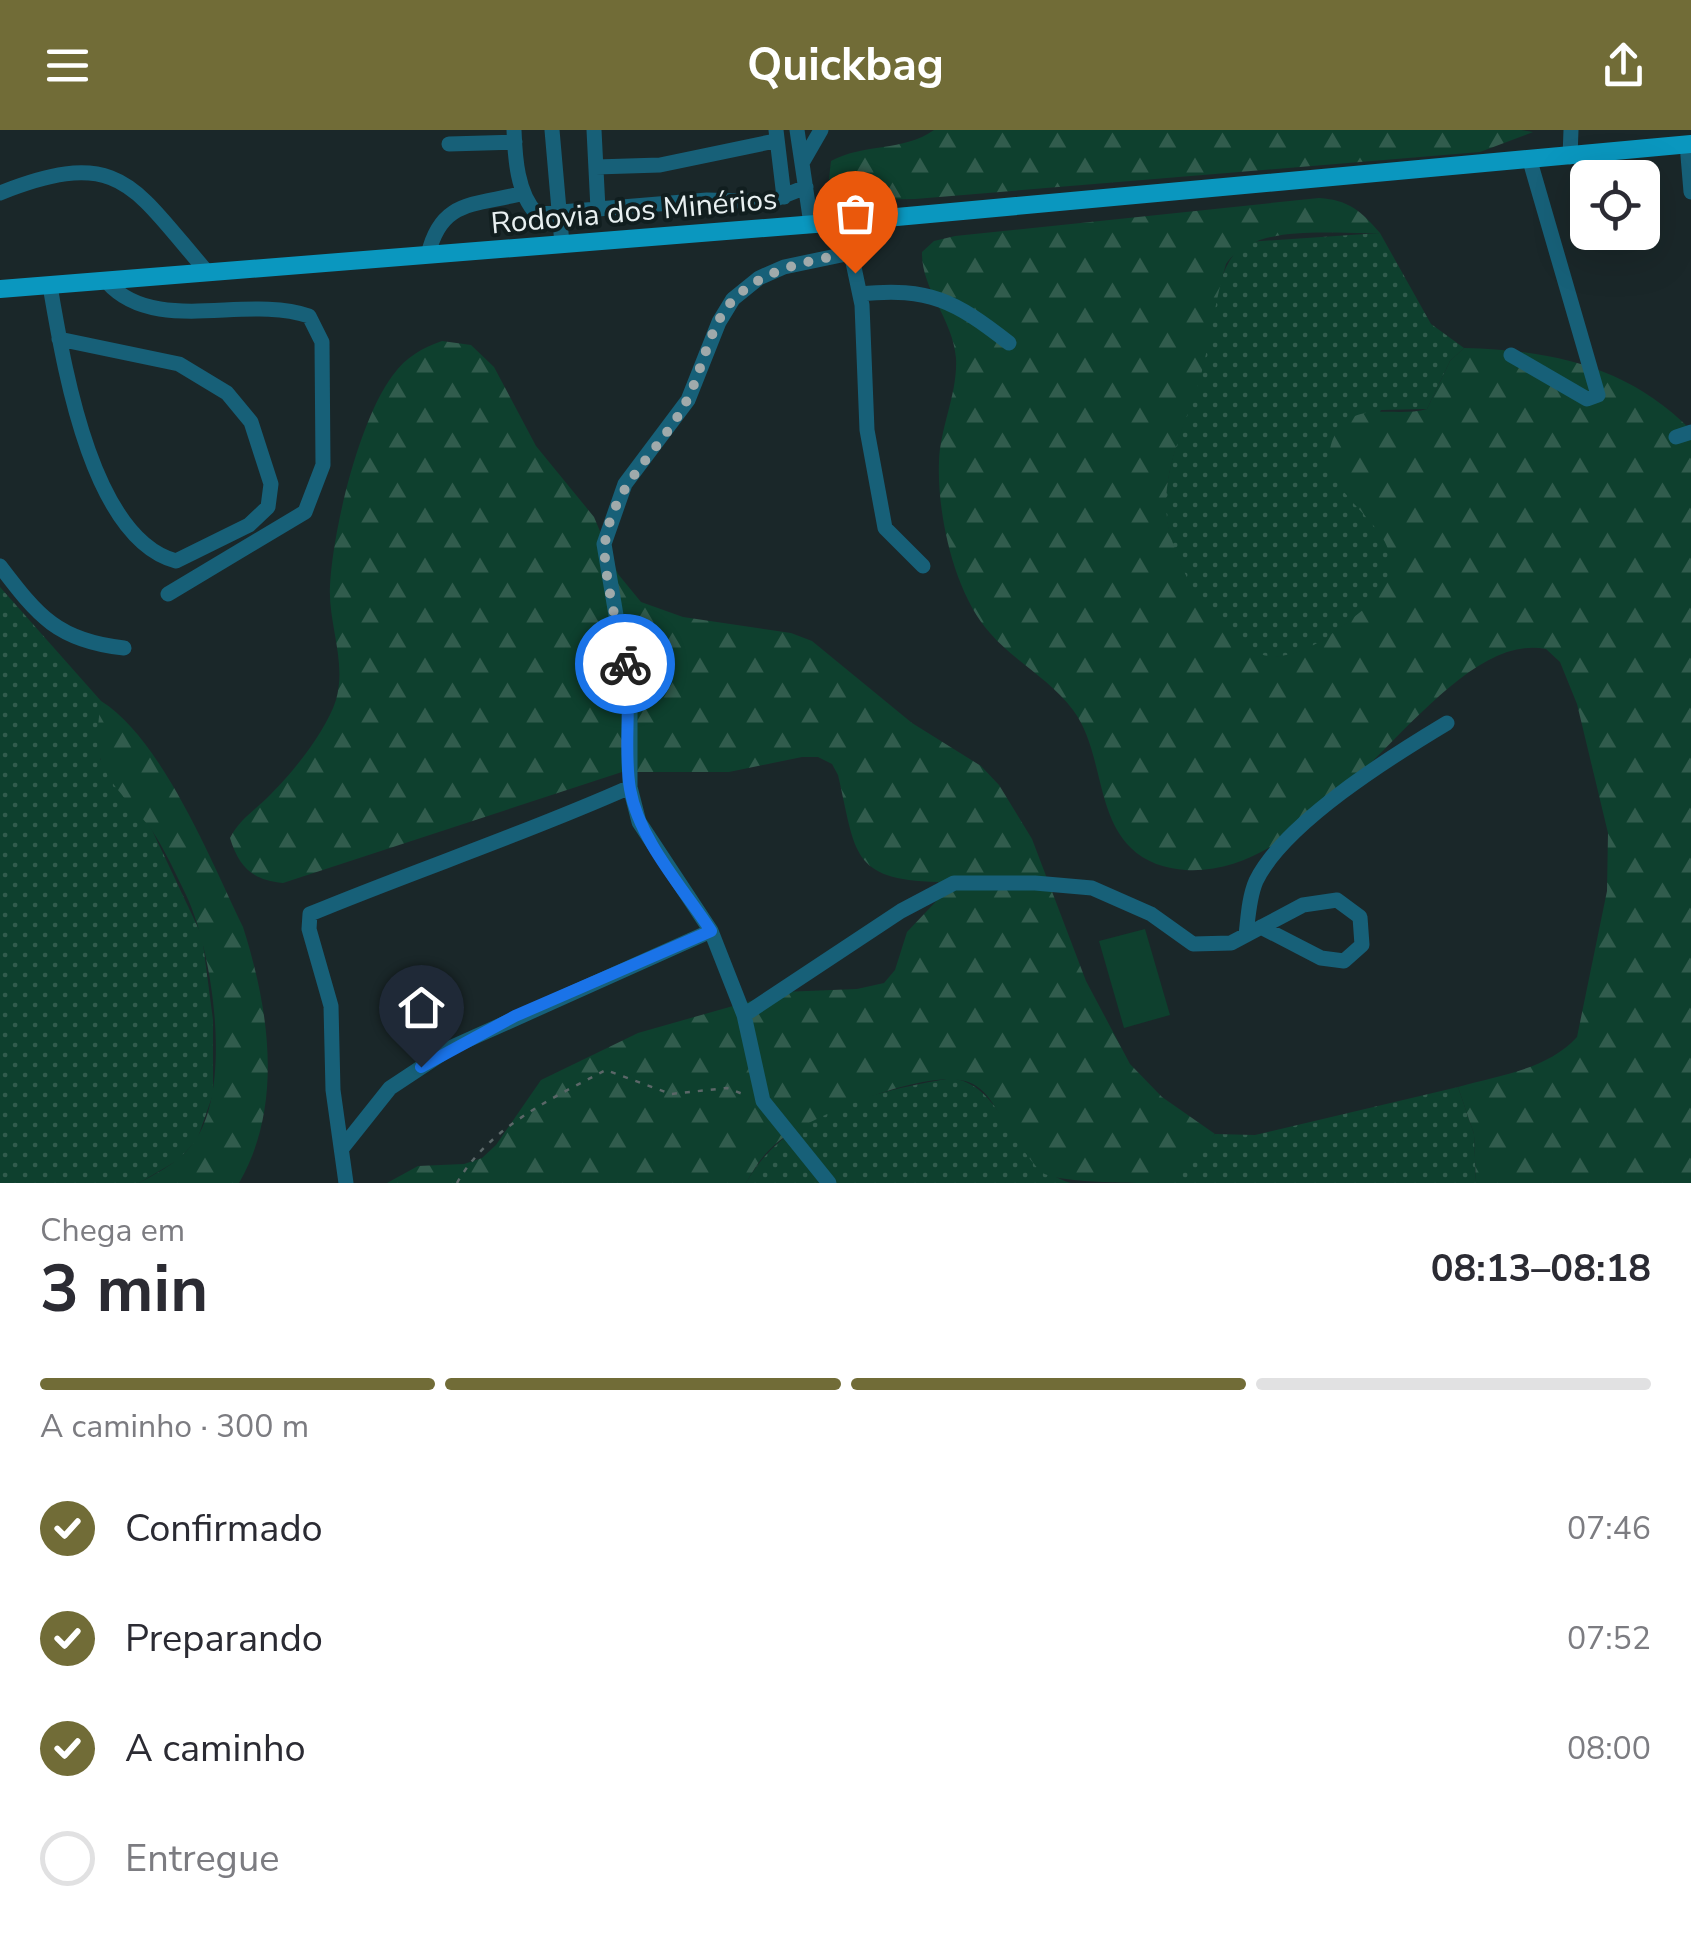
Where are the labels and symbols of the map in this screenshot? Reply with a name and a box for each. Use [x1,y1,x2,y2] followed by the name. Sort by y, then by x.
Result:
[813,171,898,274] pin
[489,179,779,244] street label: Rodovia dos Minérios
[575,614,675,714] courier
[379,965,464,1068] pin

